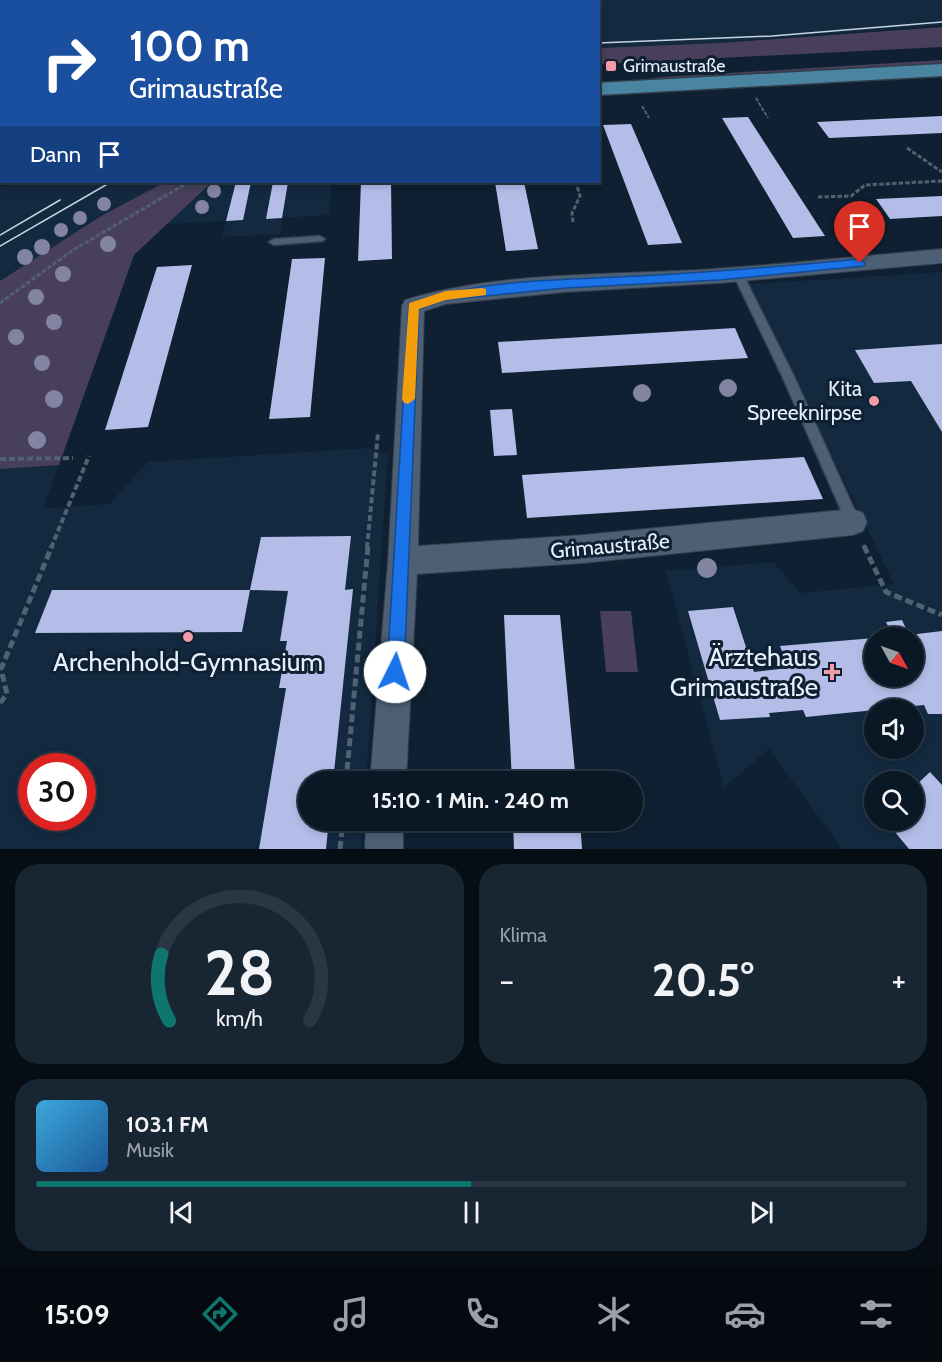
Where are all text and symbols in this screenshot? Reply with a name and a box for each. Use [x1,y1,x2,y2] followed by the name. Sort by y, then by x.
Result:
[129,20,250,72] text: 100 m
[30,24,108,102] icon: right
[623,55,726,77] place label: Grimaustraße
[604,59,618,73] marker: Grimaustraße
[129,72,283,105] text: Grimaustraße
[93,138,126,171] icon: arrive
[30,141,81,168] text: Dann
[834,201,885,263] pin
[843,210,876,243] icon: arrive
[747,376,862,425] place label: Kita Spreeknirpse
[867,394,881,408] marker: Kita Spreeknirpse
[549,528,671,563] street label: Grimaustraße
[864,627,924,687] north arrow
[864,627,924,831] map controls
[181,630,195,644] marker: Archenhold-Gymnasium
[363,640,427,704] position arrow
[670,641,818,703] place label: Ärztehaus Grimaustraße
[53,646,323,678] place label: Archenhold-Gymnasium
[823,663,841,681] marker: Ärztehaus Grimaustraße
[864,699,924,759] button: sound
[18,753,96,831] speed limit sign: 30
[864,771,924,831] button: search
[372,787,569,814] text: 15:10 · 1 Min. · 240 m
[500,923,547,947] text: Klima
[204,935,275,1011] text: 28
[652,953,754,1007] text: 20.5°
[500,960,514,1000] text: −
[891,960,906,1000] text: +
[216,1005,263,1031] text: km/h
[126,1111,209,1138] text: 103.1 FM
[126,1138,174,1162] text: Musik
[165,1196,198,1229] icon: previous
[455,1196,488,1229] icon: pause
[745,1196,778,1229] icon: next
[199,1293,241,1335] icon: directions
[330,1293,372,1335] icon: music
[461,1293,503,1335] icon: phone
[593,1293,635,1335] icon: climate
[724,1293,766,1335] icon: car
[855,1293,897,1335] icon: filters
[45,1298,109,1331] text: 15:09

